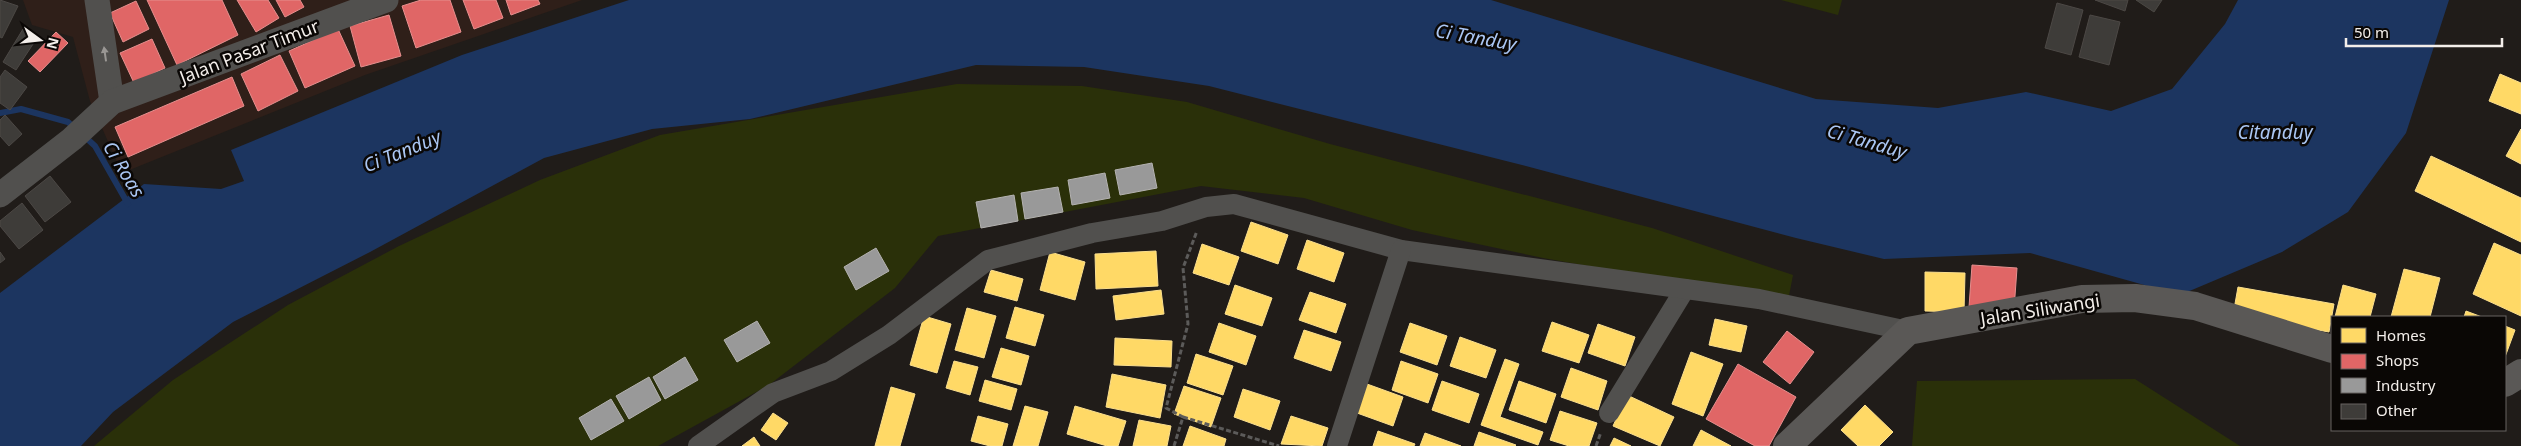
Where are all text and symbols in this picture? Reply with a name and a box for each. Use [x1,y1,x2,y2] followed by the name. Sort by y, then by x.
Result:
[174,13,323,89] street label: Jalan Pasar Timur
[15,15,65,65] north arrow
[2346,15,2502,47] scale bar
[1434,17,1520,57] water label: Ci Tanduy
[2354,22,2389,42] text: 50 m
[42,36,64,51] text: N
[101,46,109,62] one-way arrow
[1824,117,1911,165] water label: Ci Tanduy
[2237,119,2314,145] water label: Citanduy
[359,123,446,178] water label: Ci Tanduy
[97,136,151,202] water label: Ci Roas
[1977,288,2101,331] street label: Jalan Siliwangi
[2331,316,2506,431] legend
[2376,325,2426,345] text: Homes
[2376,350,2419,370] text: Shops
[2376,375,2436,395] text: Industry
[2376,400,2417,420] text: Other

